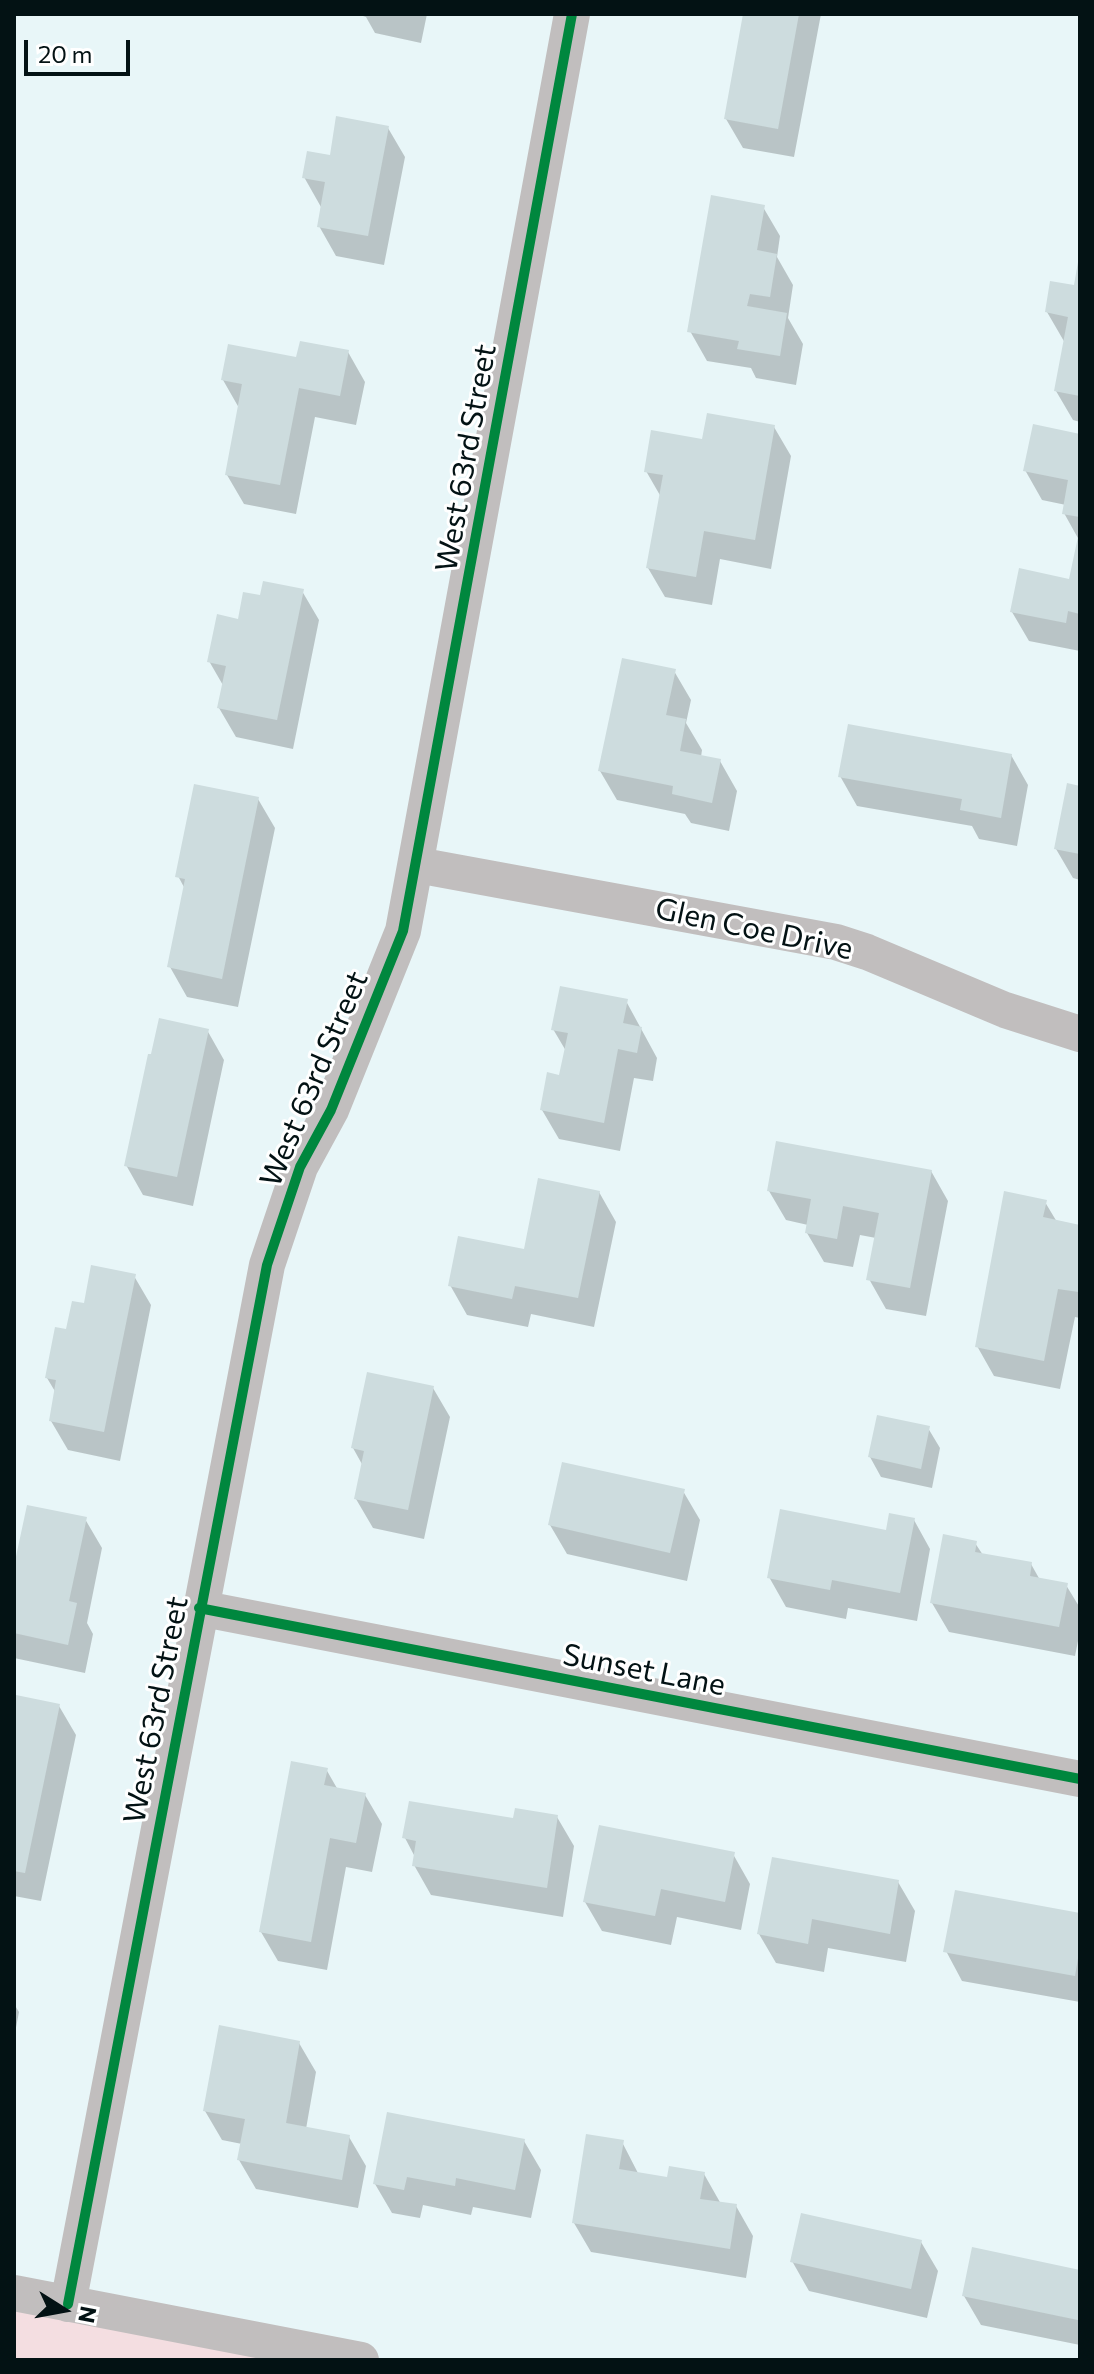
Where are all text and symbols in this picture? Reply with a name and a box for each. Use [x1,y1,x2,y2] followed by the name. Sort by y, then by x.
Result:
[28,24,134,74] scale bar
[38,39,92,68] text: 20 m
[428,341,504,575] street label: West 63rd Street
[652,891,856,967] street label: Glen Coe Drive
[252,966,376,1192] street label: West 63rd Street
[116,1593,196,1827] street label: West 63rd Street
[560,1637,728,1703] street label: Sunset Lane
[24,2270,104,2350] north arrow
[73,2304,103,2325] text: N

